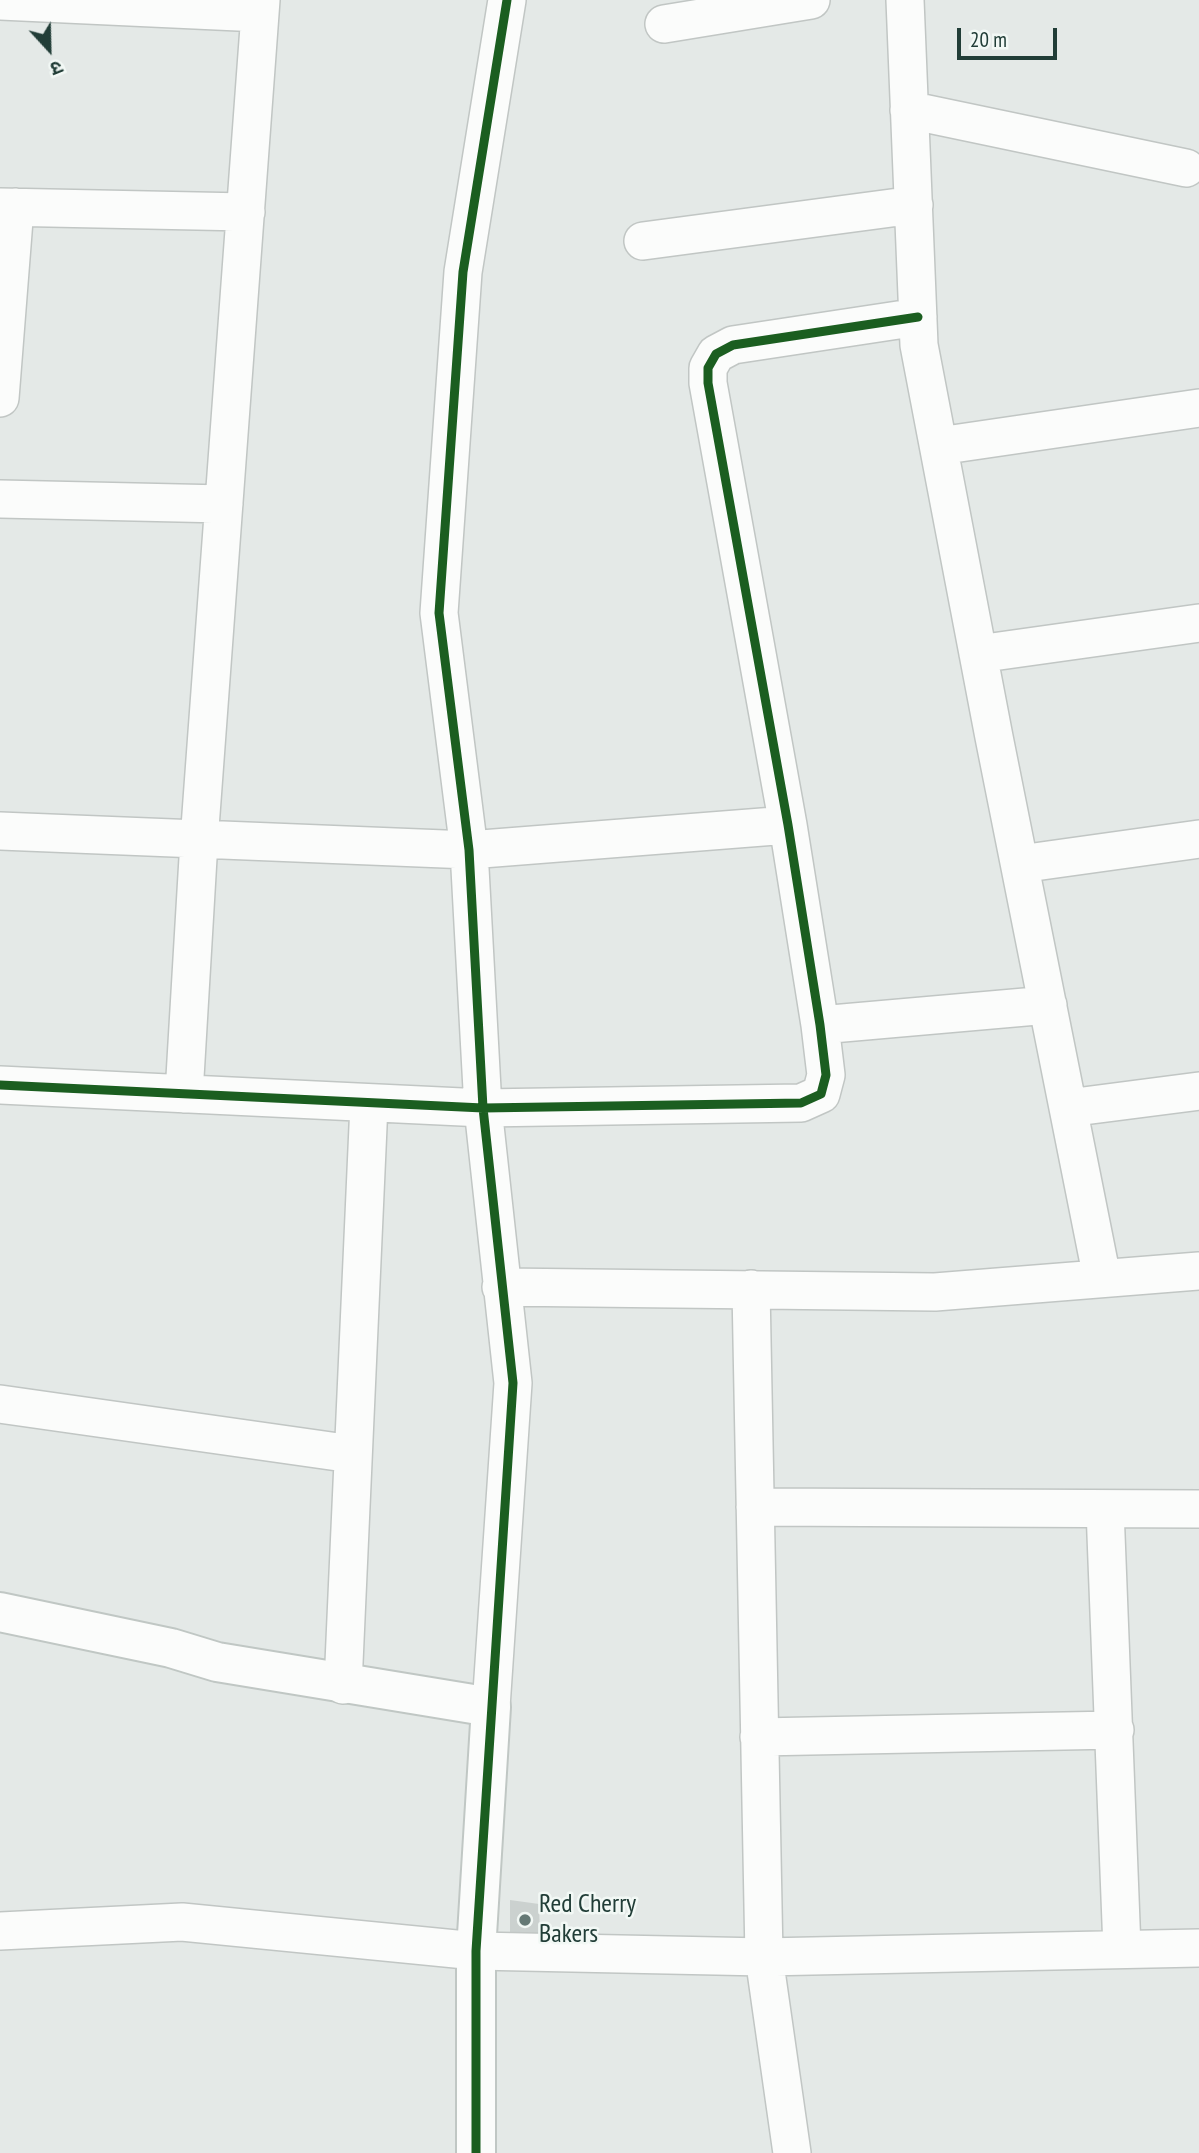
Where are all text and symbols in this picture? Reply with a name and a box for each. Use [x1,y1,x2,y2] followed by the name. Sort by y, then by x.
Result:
[14,14,84,84] north arrow
[961,14,1061,58] scale bar
[970,26,1007,53] text: 20 m
[47,55,67,82] text: उ
[539,1889,636,1951] place label: Red Cherry Bakers
[517,1912,533,1928] marker: Red Cherry Bakers

